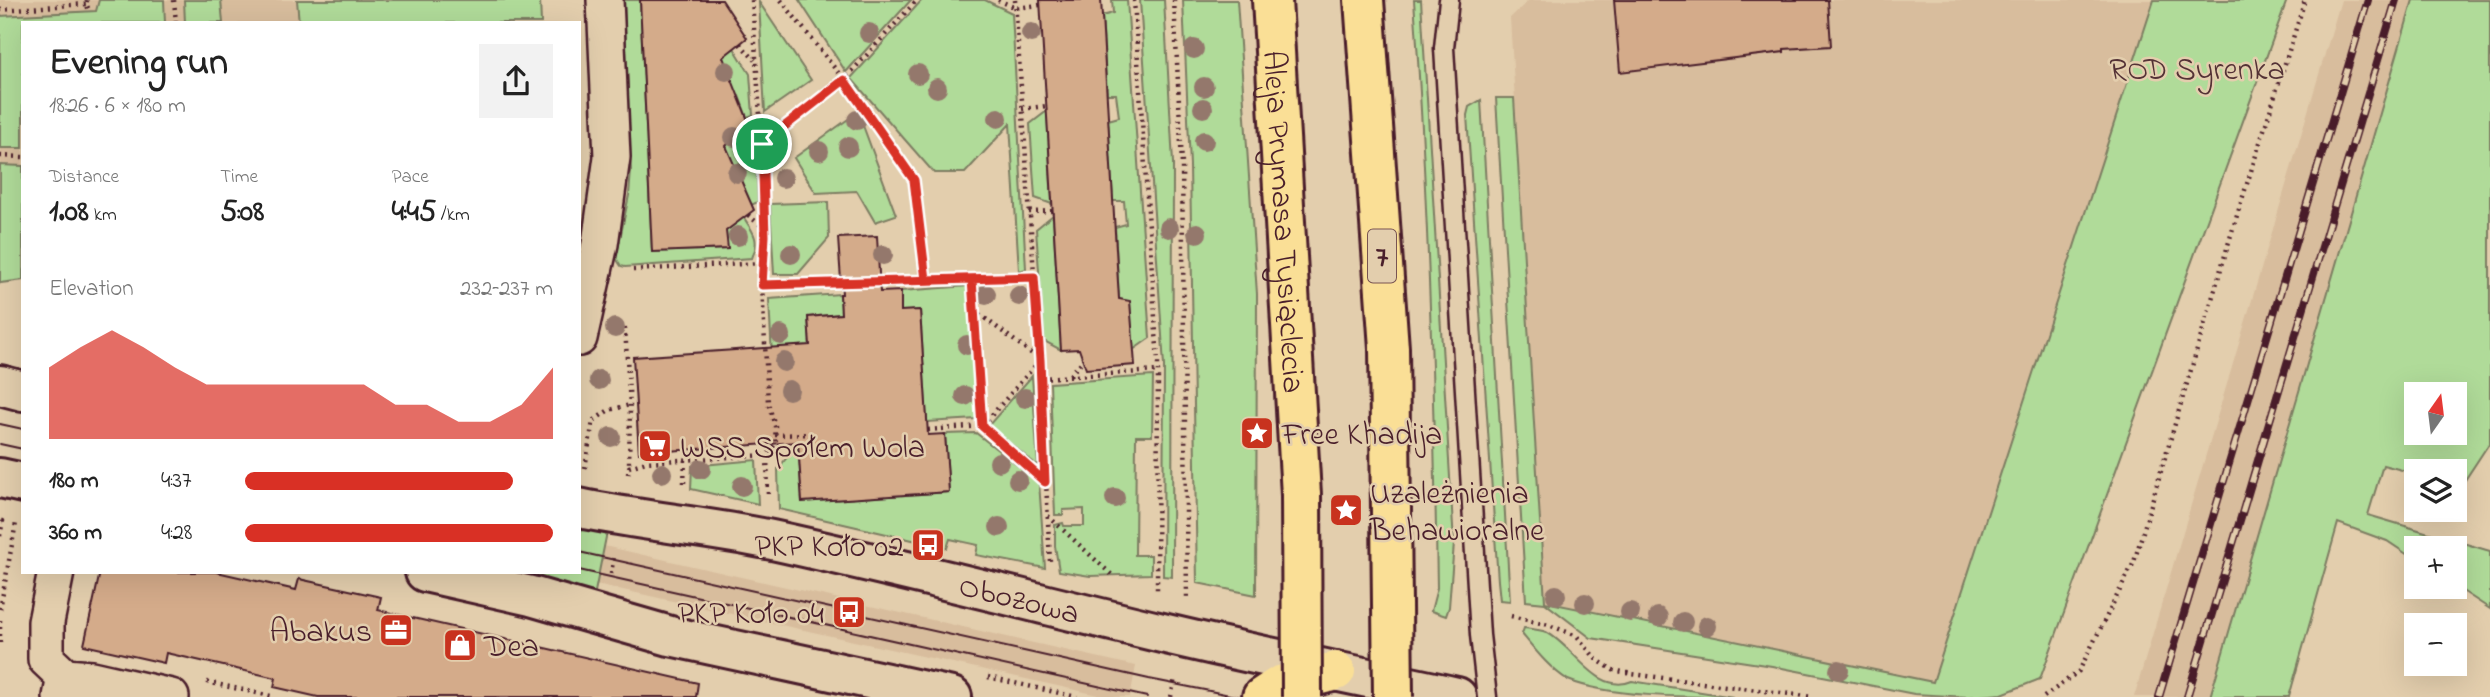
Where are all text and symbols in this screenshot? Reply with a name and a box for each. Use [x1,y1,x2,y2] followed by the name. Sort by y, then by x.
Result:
[49,36,228,92] text: Evening run
[479,44,553,118] button: share
[2109,48,2285,95] park label: ROD Syrenka
[1248,49,1315,395] street label: Aleja Prymasa Tysiąclecia
[49,90,186,123] text: 18:26 · 6 × 180 m
[732,114,792,174] pin
[743,125,781,163] icon: arrive
[49,164,119,191] text: Distance
[220,164,258,191] text: Time
[392,164,429,191] text: Pace
[49,191,89,235] text: 1.08
[220,191,264,235] text: 5:08
[392,191,436,235] text: 4:45
[89,202,117,229] text: km
[436,202,470,229] text: /km
[1368,230,1396,282] road number: 7
[49,273,134,306] text: Elevation
[460,273,553,306] text: 232–237 m
[2404,382,2468,444] north arrow
[2404,382,2467,676] map controls
[1281,413,1442,460] place label: Free Khadija
[1238,414,1276,452] place icon: Free Khadija
[680,426,925,473] place label: WSS Społem Wola
[636,427,674,465] supermarket icon: WSS Społem Wola
[2404,459,2467,522] button: layers
[49,465,98,498] text: 180 m
[161,465,191,498] text: 4:37
[1369,472,1545,556] place label: Uzależnienia Behawioralne
[1327,491,1365,529] place icon: Uzależnienia Behawioralne
[49,517,102,550] text: 360 m
[161,517,193,550] text: 4:28
[754,525,904,572] place label: PKP Koło 02
[909,526,947,564] bus stop icon: PKP Koło 02
[2404,536,2467,599] button: +
[953,564,1084,639] street label: Obozowa
[677,592,824,639] place label: PKP Koło 04
[830,593,868,631] bus stop icon: PKP Koło 04
[270,610,372,657] place label: Abakus
[377,611,415,649] office icon: Abakus
[2404,613,2467,676] button: −
[483,625,539,672] place label: Dea
[441,626,479,664] shop icon: Dea

